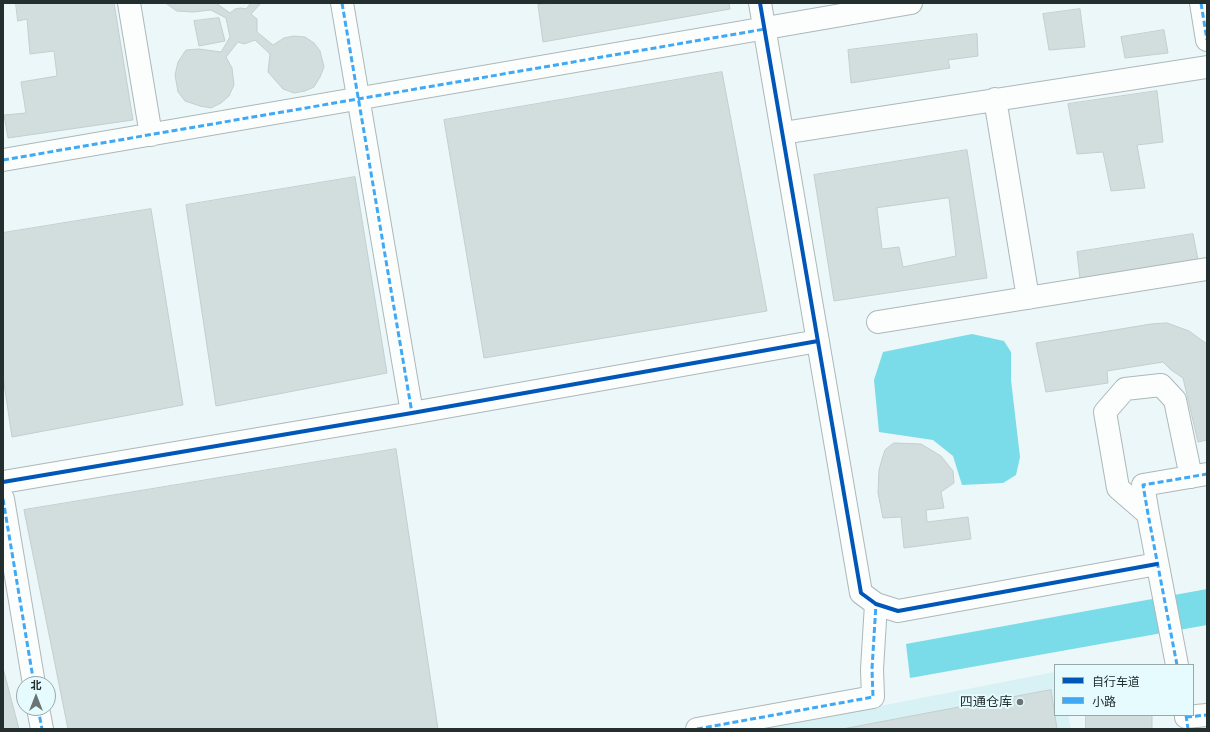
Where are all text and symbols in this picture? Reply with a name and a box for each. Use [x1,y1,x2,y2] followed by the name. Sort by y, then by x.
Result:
[1054,664,1194,716] legend
[1092,675,1140,689] text: 自行车道
[16,676,56,716] north arrow
[31,679,42,691] text: 北
[960,694,1012,710] place label: 四通仓库
[1092,695,1116,709] text: 小路
[1015,697,1025,707] marker: 四通仓库

